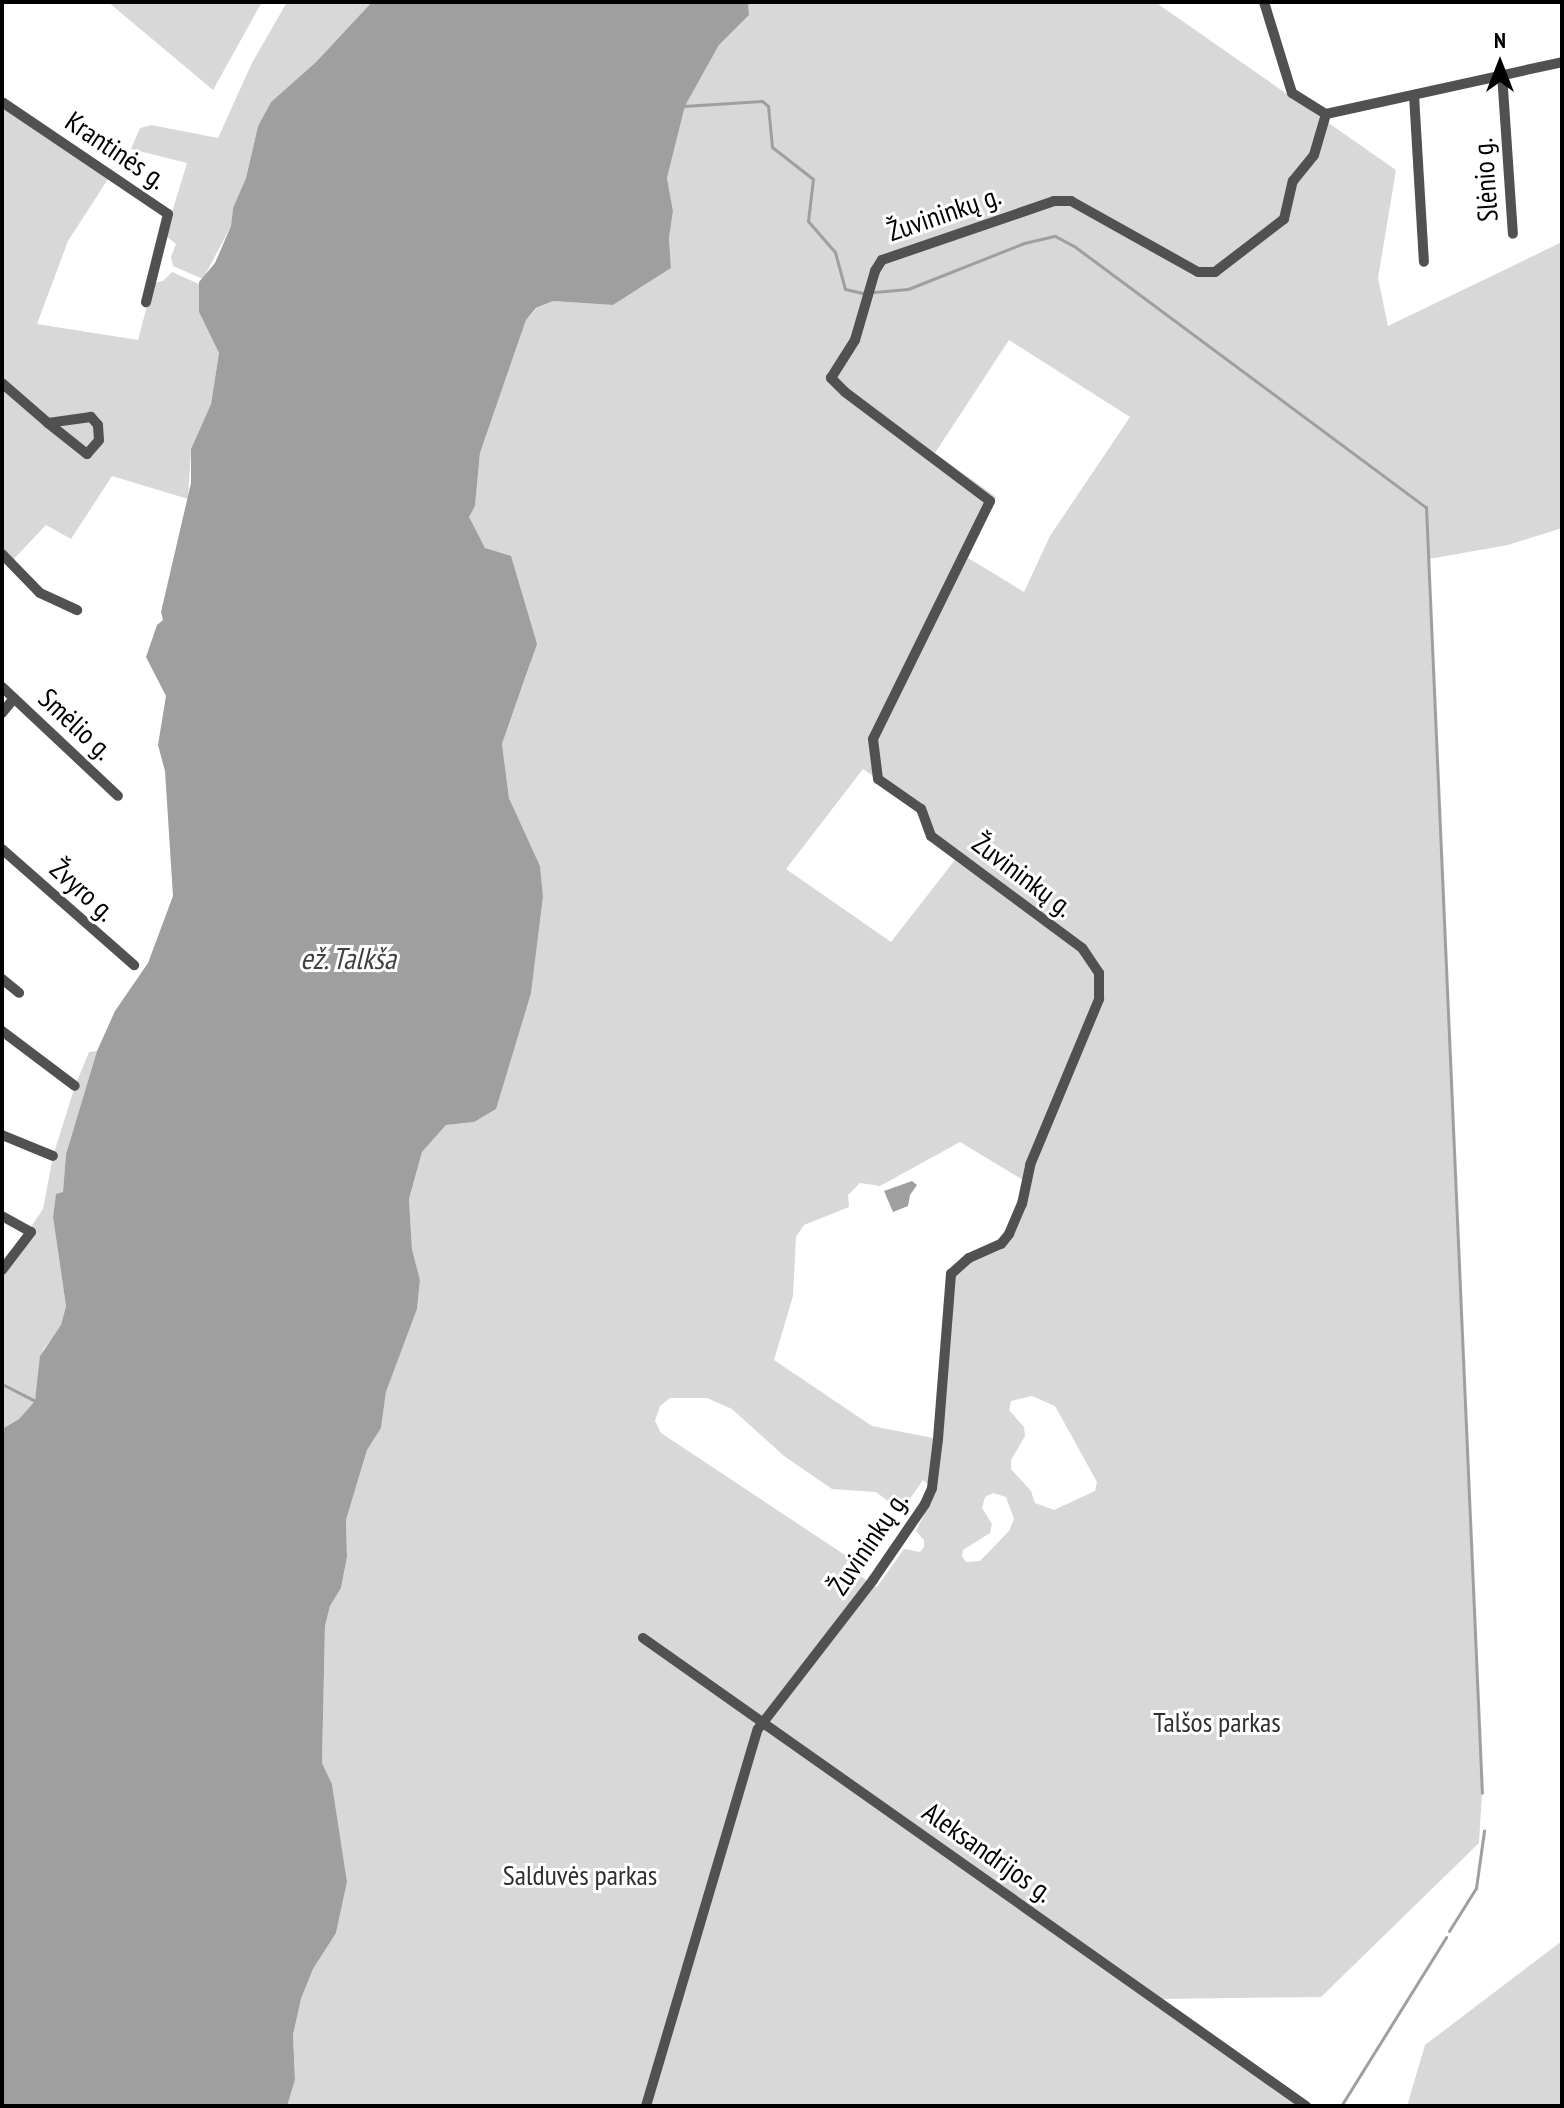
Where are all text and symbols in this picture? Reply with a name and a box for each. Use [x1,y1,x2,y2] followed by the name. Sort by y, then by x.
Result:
[1460,24,1540,104] north arrow
[1494,26,1506,54] text: N
[59,104,173,196] street label: Krantinės g.
[1465,137,1505,223] street label: Slėnio g.
[883,178,1005,248] street label: Žuvininkų g.
[32,681,120,767] street label: Smėlio g.
[966,826,1080,924] street label: Žuvininkų g.
[43,852,123,928] street label: Žvyro g.
[299,940,397,976] water label: ež. Talkša
[821,1485,915,1601] street label: Žuvininkų g.
[1153,1705,1281,1739] park label: Talšos parkas
[916,1795,1060,1909] street label: Aleksandrijos g.
[503,1858,657,1892] park label: Salduvės parkas

